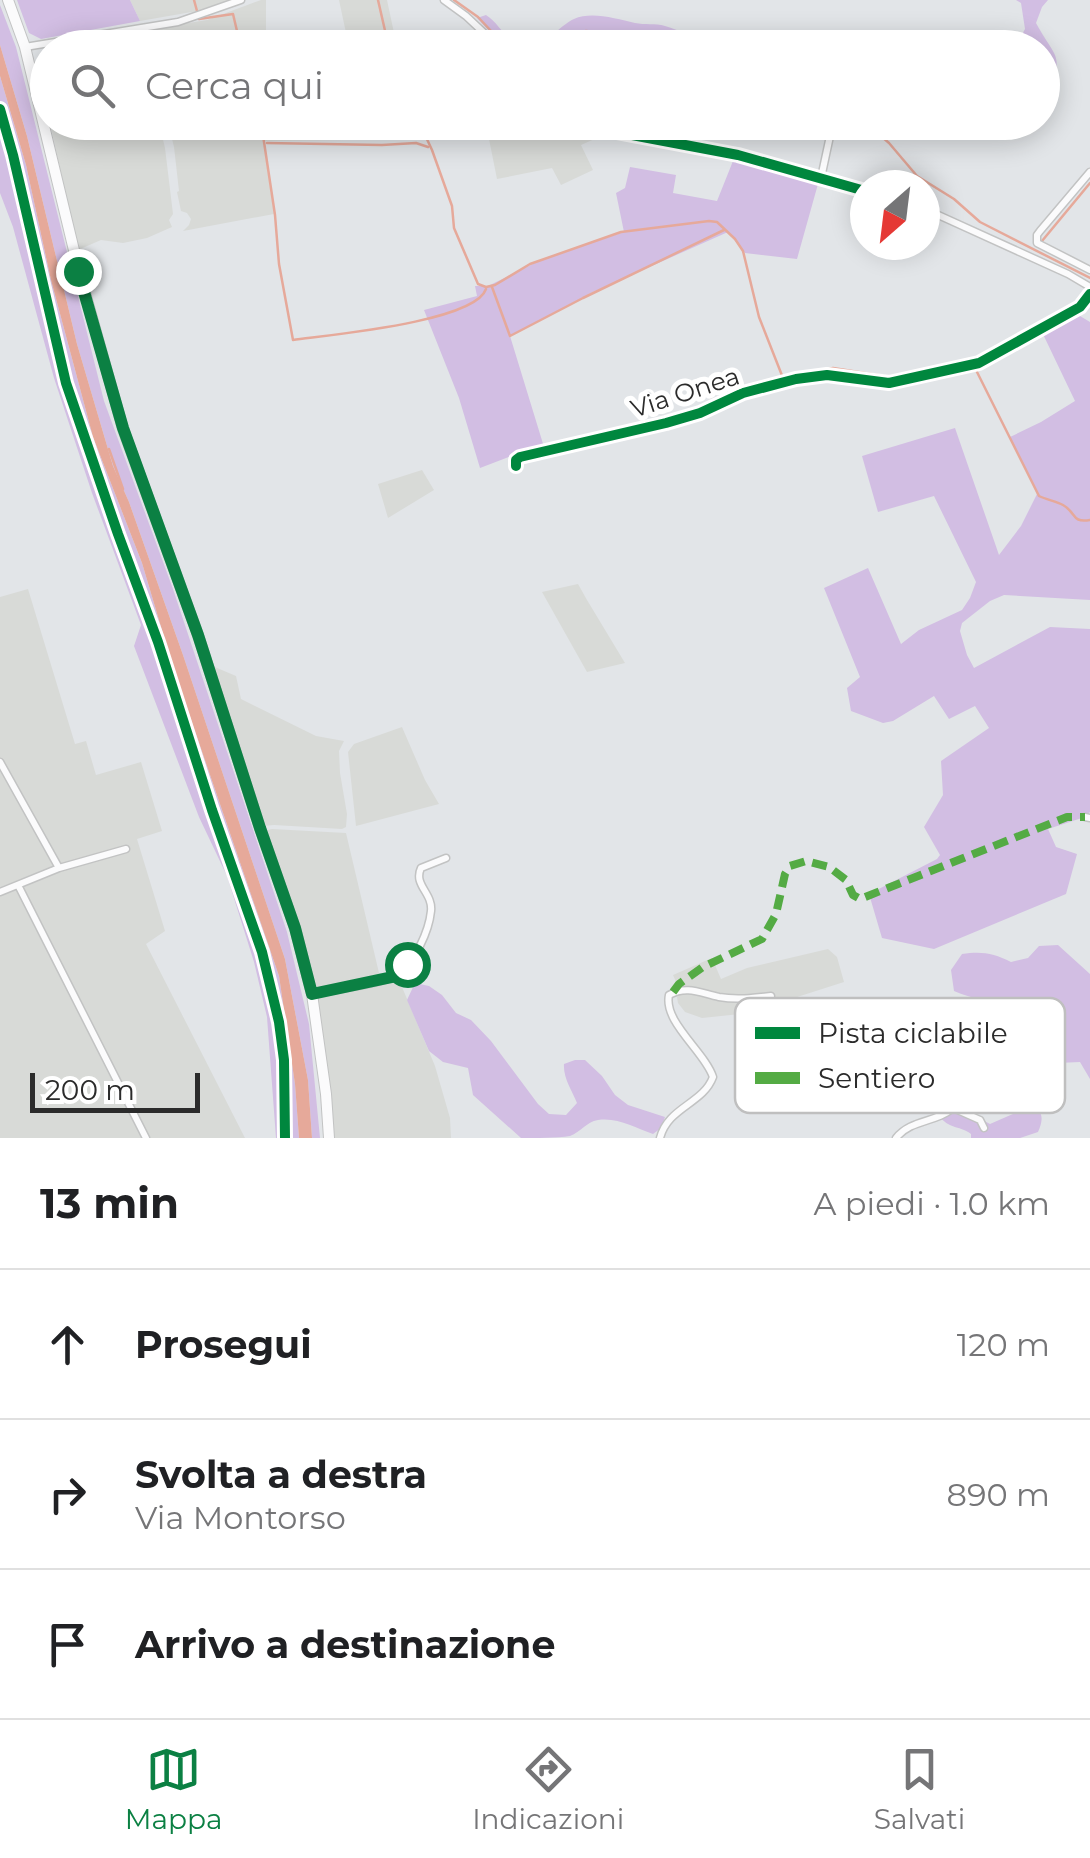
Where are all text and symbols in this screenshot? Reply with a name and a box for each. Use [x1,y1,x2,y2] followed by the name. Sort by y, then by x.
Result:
[30,30,1060,140] search box
[65,58,120,113] icon: search
[145,62,324,109] text: Cerca qui
[850,170,940,260] north arrow
[56,249,102,295] route end
[627,360,743,424] street label: Via Onea
[385,942,431,988] route start
[735,998,1065,1113] legend
[818,1016,1008,1050] text: Pista ciclabile
[818,1061,935,1095] text: Sentiero
[30,1068,200,1112] scale bar
[45,1073,135,1107] text: 200 m
[40,1177,179,1229] text: 13 min
[814,1184,1050,1223] text: A piedi · 1.0 km
[40,1317,95,1372] icon: ahead
[135,1321,312,1368] text: Prosegui
[957,1325,1050,1364] text: 120 m
[135,1451,427,1498] text: Svolta a destra
[40,1467,95,1522] icon: right
[947,1475,1050,1514] text: 890 m
[135,1498,346,1537] text: Via Montorso
[40,1617,95,1672] icon: arrive
[135,1621,556,1668] text: Arrivo a destinazione
[125,1742,222,1836] tab: Mappa
[472,1742,624,1836] tab: Indicazioni
[874,1742,965,1836] tab: Salvati

